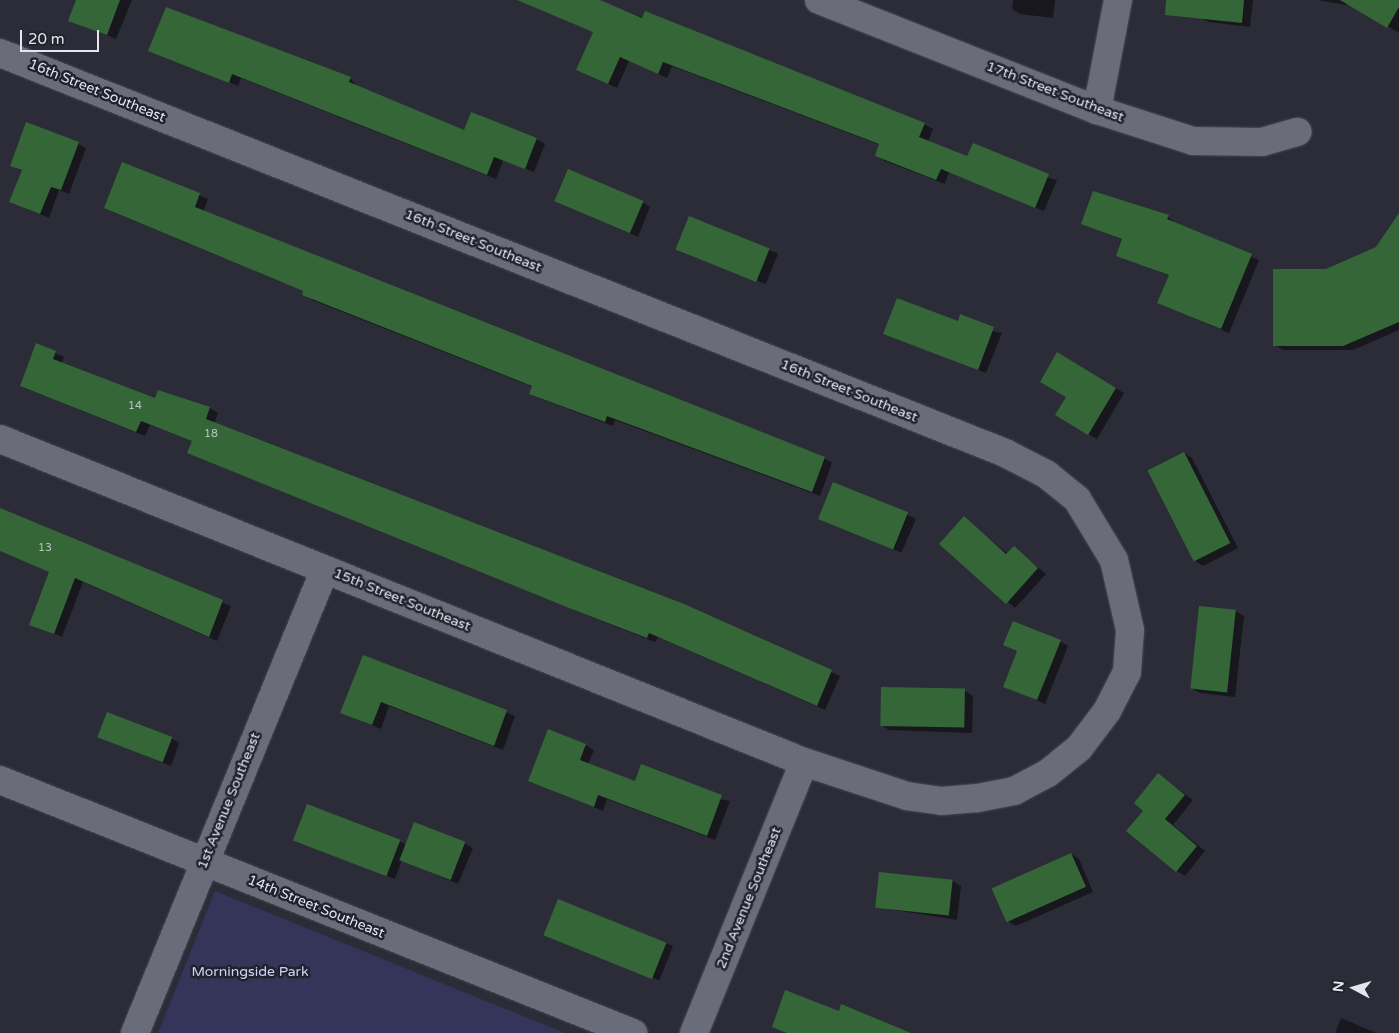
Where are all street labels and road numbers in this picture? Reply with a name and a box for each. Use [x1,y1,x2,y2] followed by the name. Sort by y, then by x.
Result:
[26,56,168,126] street label: 16th Street Southeast
[984,58,1126,126] street label: 17th Street Southeast
[402,206,544,276] street label: 16th Street Southeast
[778,356,920,426] street label: 16th Street Southeast
[331,565,473,635] street label: 15th Street Southeast
[194,730,264,872] street label: 1st Avenue Southeast
[713,825,785,971] street label: 2nd Avenue Southeast
[245,872,387,942] street label: 14th Street Southeast

